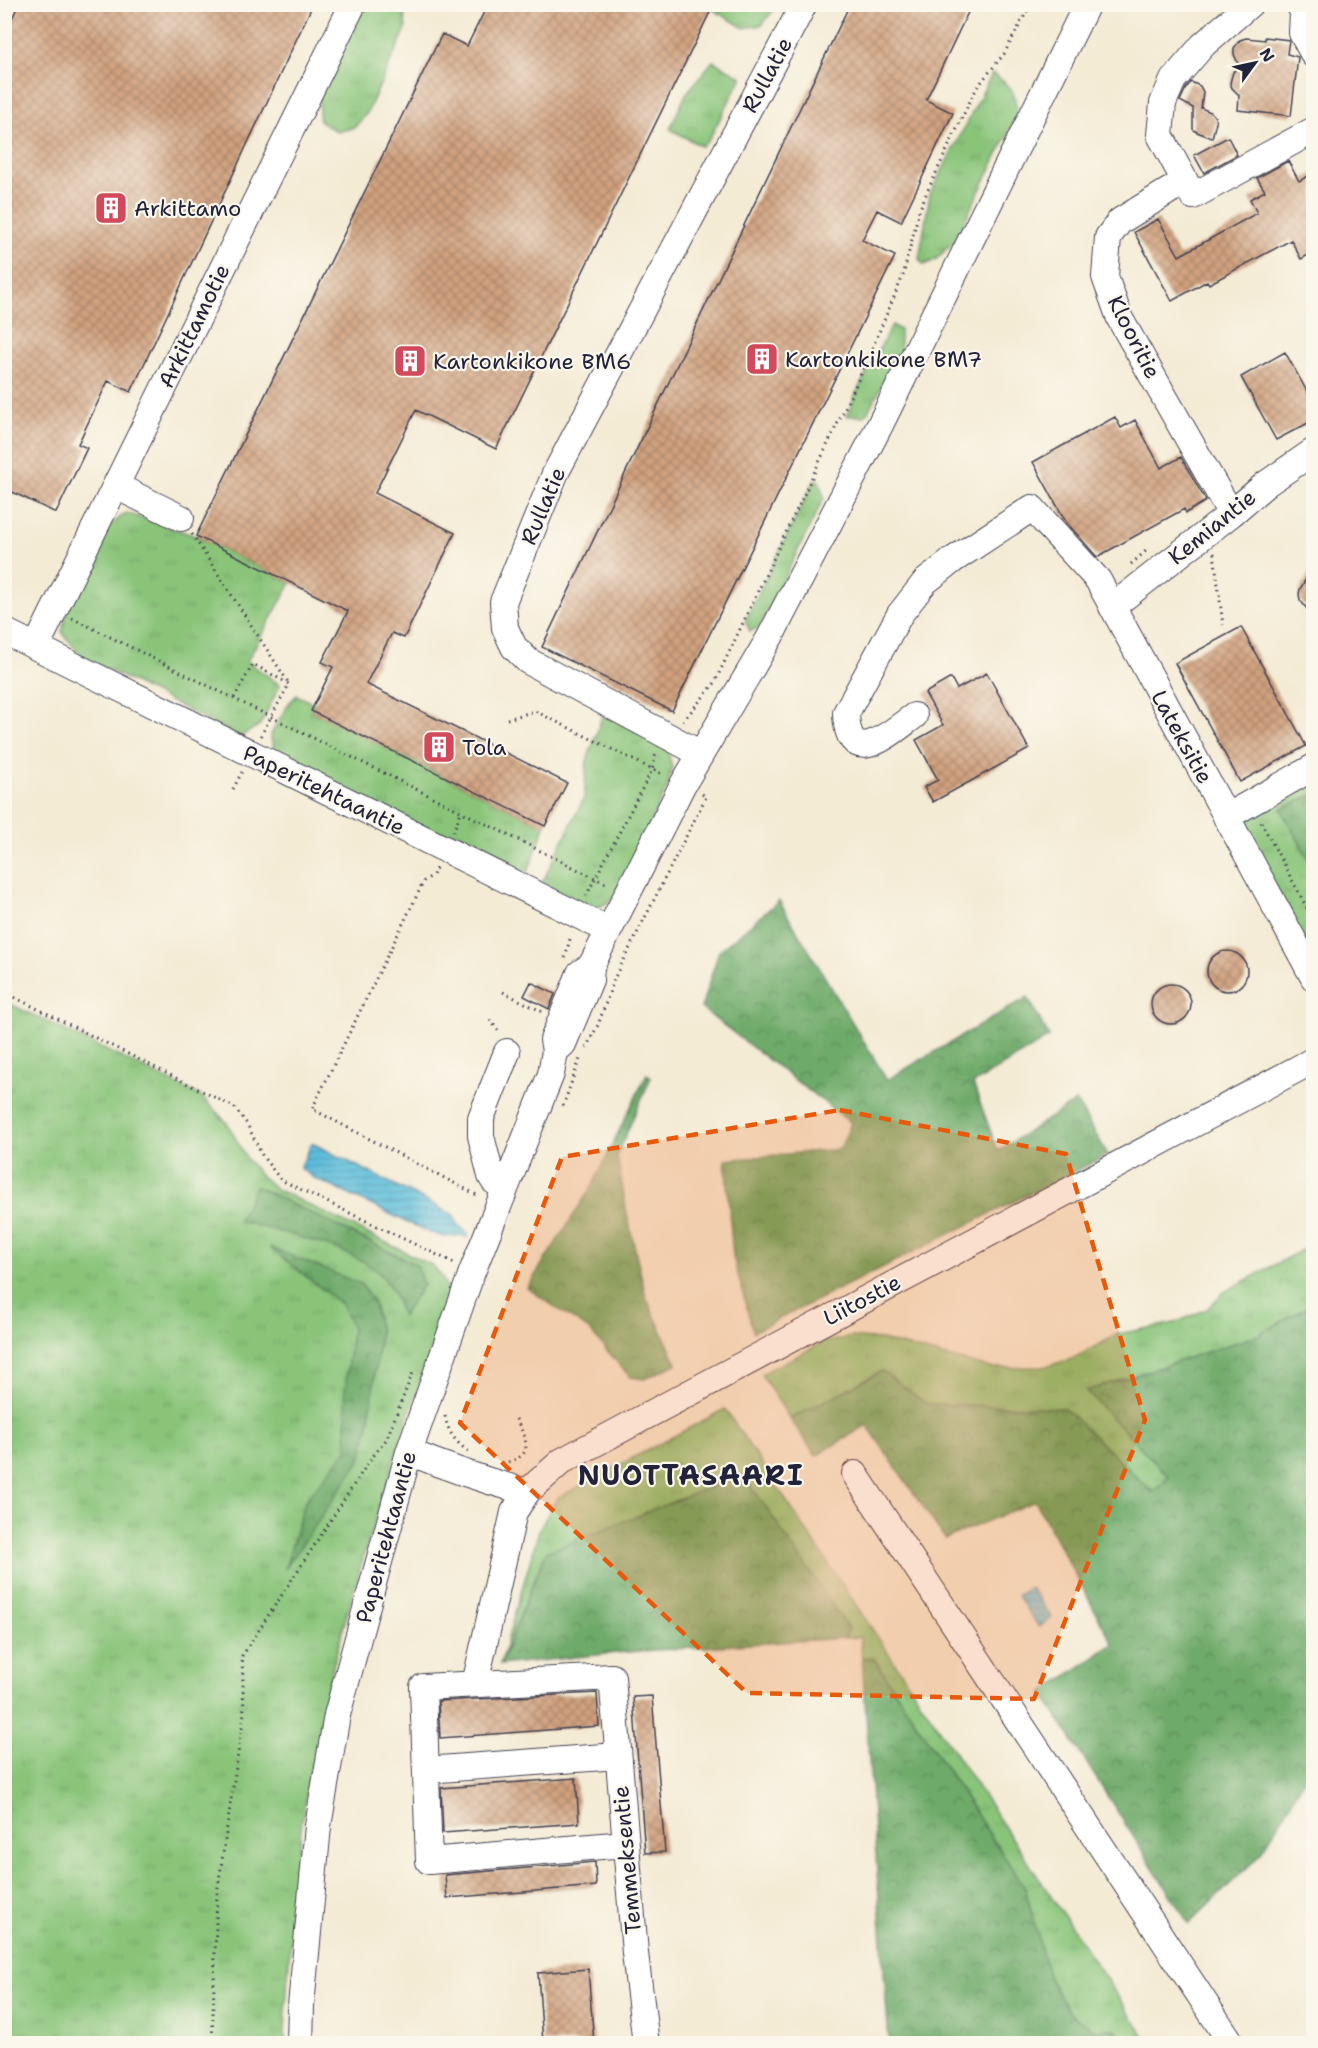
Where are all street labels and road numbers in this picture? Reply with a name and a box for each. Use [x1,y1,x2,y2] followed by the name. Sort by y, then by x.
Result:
[735,32,799,118] street label: Rullatie
[151,259,237,393] street label: Arkittamotie
[1101,290,1167,384] street label: Klooritie
[514,463,572,549] street label: Rullatie
[1162,483,1262,571] street label: Kemiantie
[1144,685,1220,789] street label: Lateksitie
[238,738,410,842] street label: Paperitehtaantie
[818,1268,906,1332] street label: Liitostie
[349,1448,423,1626] street label: Paperitehtaantie
[606,1785,648,1935] street label: Temmeksentie

